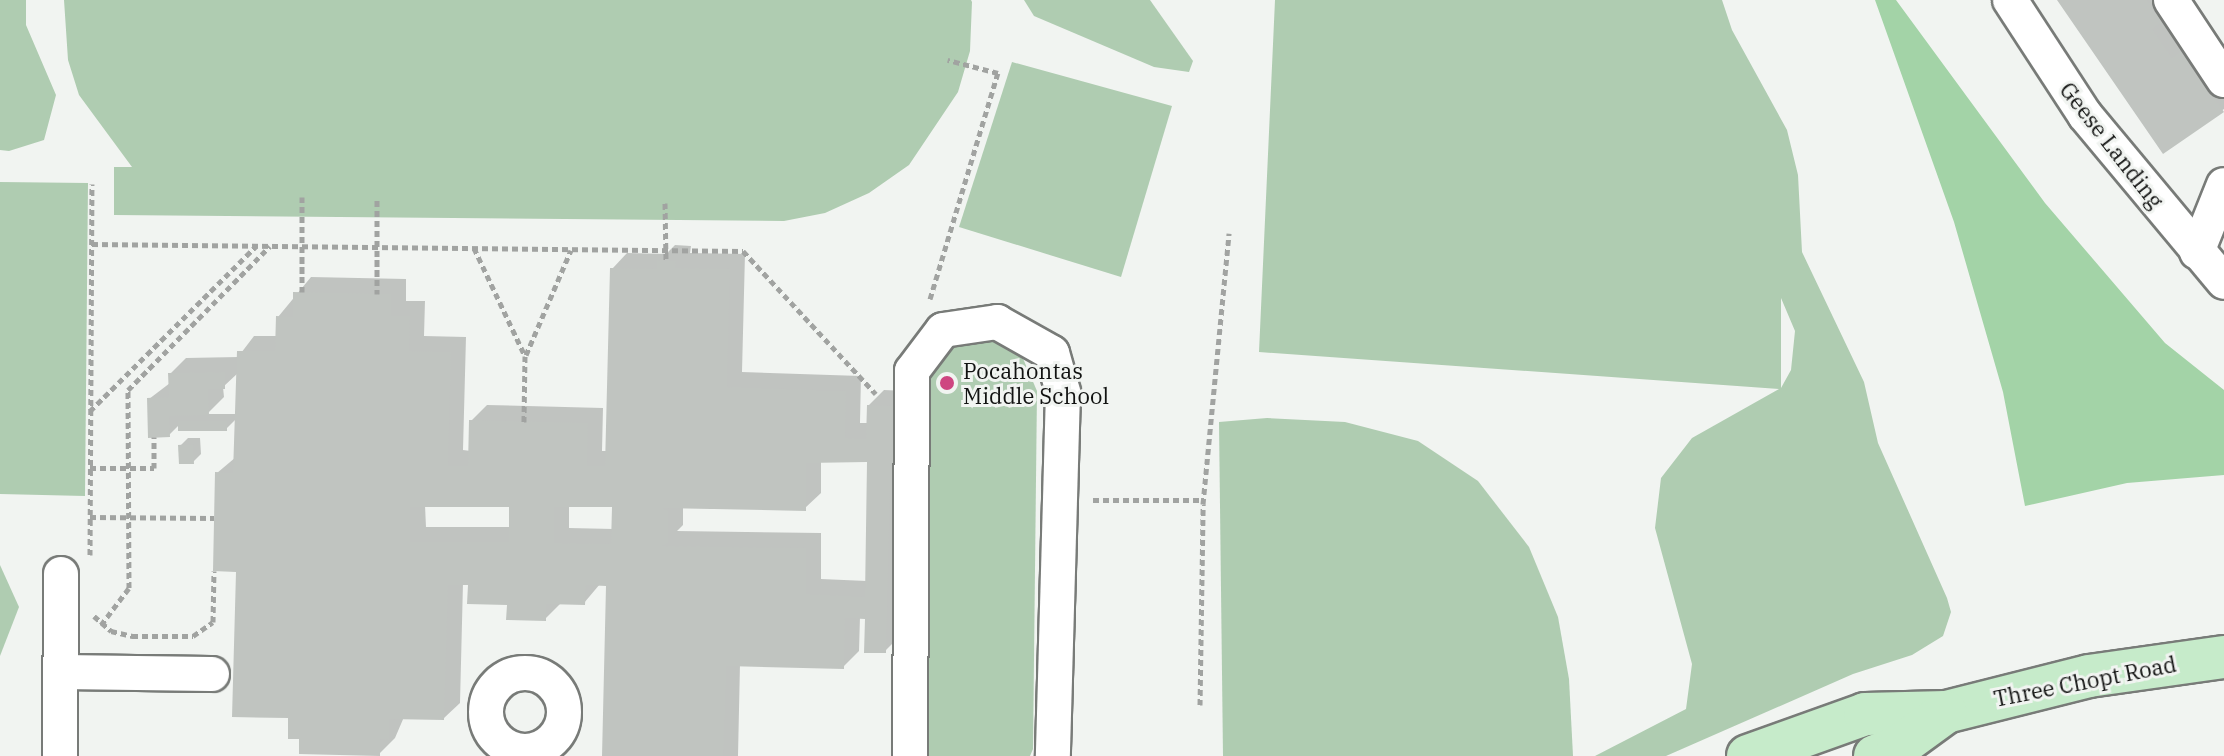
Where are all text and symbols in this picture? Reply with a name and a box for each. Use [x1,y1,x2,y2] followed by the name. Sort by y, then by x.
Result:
[2055,77,2169,213] street label: Geese Landing
[963,357,1109,408] place label: Pocahontas Middle School
[938,374,956,392] marker: Pocahontas Middle School
[1991,650,2179,712] street label: Three Chopt Road

